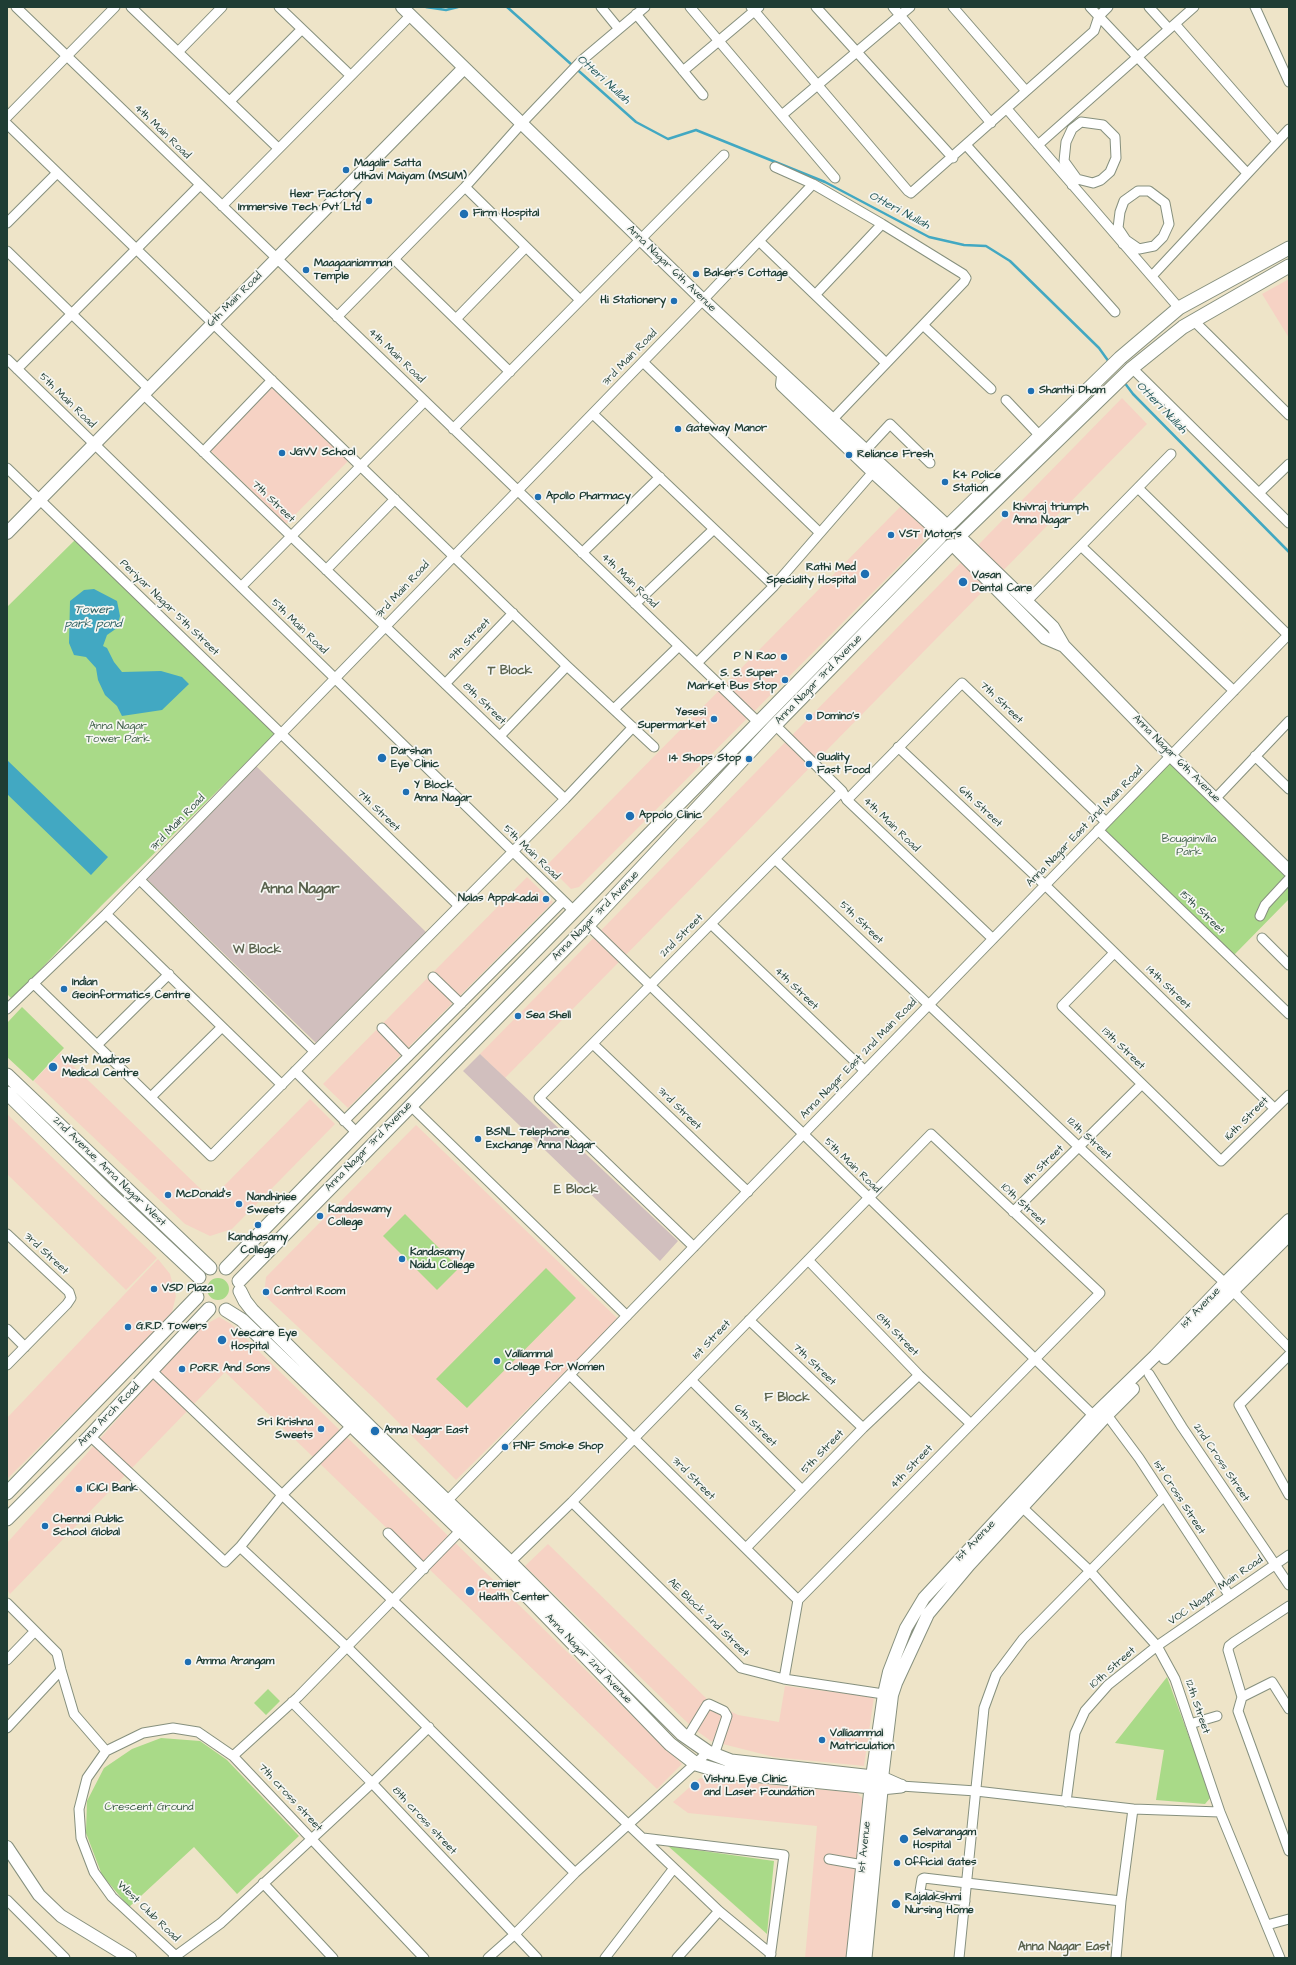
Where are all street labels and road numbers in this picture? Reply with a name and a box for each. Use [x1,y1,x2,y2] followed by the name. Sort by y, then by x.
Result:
[131,102,193,162] street label: 4th Main Road
[624,223,718,315] street label: Anna Nagar 6th Avenue
[205,270,265,330] street label: 6th Main Road
[365,326,427,386] street label: 4th Main Road
[600,327,660,389] street label: 3rd Main Road
[36,371,98,431] street label: 5th Main Road
[249,478,297,526] street label: 7th Street
[598,551,660,611] street label: 4th Main Road
[117,557,221,659] street label: Periyar Nagar 5th Street
[373,559,433,621] street label: 3rd Main Road
[268,597,330,657] street label: 5th Main Road
[446,616,494,664] street label: 9th Street
[773,632,865,728] street label: Anna Nagar 3rd Avenue
[977,679,1025,727] street label: 7th Street
[460,680,508,728] street label: 8th Street
[1129,712,1223,806] street label: Anna Nagar 6th Avenue
[1024,764,1146,890] street label: Anna Nagar East 2nd Main Road
[955,783,1005,831] street label: 6th Street
[354,787,402,835] street label: 7th Street
[148,792,208,854] street label: 3rd Main Road
[860,795,922,855] street label: 4th Main Road
[500,823,562,883] street label: 5th Main Road
[550,868,642,964] street label: Anna Nagar 3rd Avenue
[1177,888,1227,938] street label: 15th Street
[836,899,886,947] street label: 5th Street
[658,912,706,960] street label: 2nd Street
[1143,963,1193,1013] street label: 14th Street
[771,965,821,1013] street label: 4th Street
[798,996,920,1122] street label: Anna Nagar East 2nd Main Road
[1099,1025,1147,1073] street label: 13th Street
[654,1085,704,1133] street label: 3rd Street
[1222,1094,1272,1144] street label: 16th Street
[323,1099,415,1195] street label: Anna Nagar 3rd Avenue
[50,1114,168,1230] street label: 2nd Avenue, Anna Nagar West
[1064,1115,1114,1163] street label: 12th Street
[821,1136,883,1196] street label: 5th Main Road
[1021,1143,1067,1187] street label: 11th Street
[998,1181,1048,1229] street label: 10th Street
[21,1230,71,1278] street label: 3rd Street
[1178,1285,1224,1331] street label: 1st Avenue
[873,1311,921,1359] street label: 8th Street
[690,1318,734,1362] street label: 1st Street
[790,1341,838,1389] street label: 7th Street
[75,1380,143,1450] street label: Anna Arch Road
[731,1402,779,1450] street label: 6th Street
[1190,1421,1252,1505] street label: 2nd Cross Street
[799,1427,847,1477] street label: 5th Street
[888,1442,936,1492] street label: 4th Street
[669,1455,717,1503] street label: 3rd Street
[1150,1459,1208,1537] street label: 1st Cross Street
[953,1518,999,1564] street label: 1st Avenue
[1166,1553,1266,1629] street label: VOC Nagar Main Road
[665,1576,751,1660] street label: AE Block 2nd Street
[542,1611,634,1707] street label: Anna Nagar 2nd Avenue
[1087,1644,1139,1692] street label: 10th Street
[1182,1678,1212,1736] street label: 12th Street
[255,1761,325,1835] street label: 7th cross street
[389,1784,459,1858] street label: 8th cross street
[856,1821,874,1873] street label: 1st Avenue
[114,1879,182,1945] street label: West Club Road

